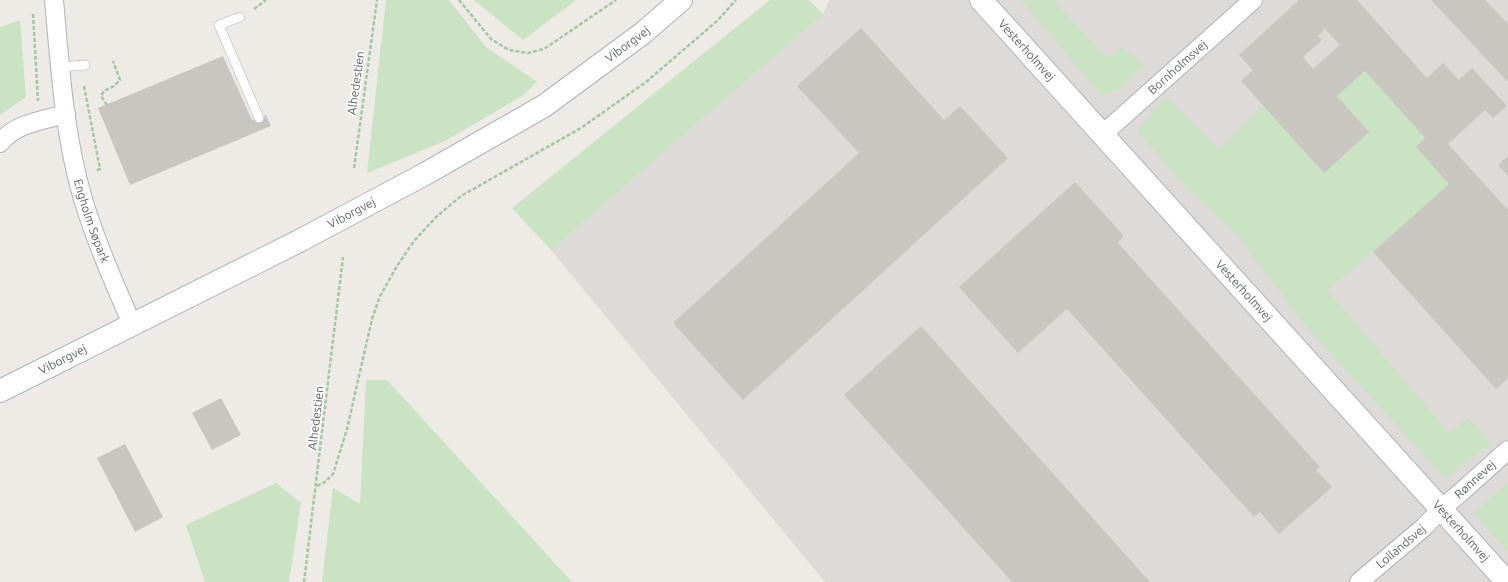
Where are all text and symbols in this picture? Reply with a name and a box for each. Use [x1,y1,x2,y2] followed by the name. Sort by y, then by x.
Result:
[996,17,1058,83] street label: Vesterholmvej
[602,23,652,65] street label: Viborgvej
[1145,37,1209,97] street label: Bornholmsvej
[345,50,366,116] street label: Alhedestien
[72,178,112,265] street label: Engholm Søpark
[325,195,377,231] street label: Viborgvej
[1213,257,1275,324] street label: Vesterholmvej
[36,342,88,377] street label: Viborgvej
[305,385,326,451] street label: Alhedestien
[1452,457,1498,501] street label: Rønnevej
[1431,498,1492,564] street label: Vesterholmvej
[1374,522,1428,570] street label: Lollandsvej

